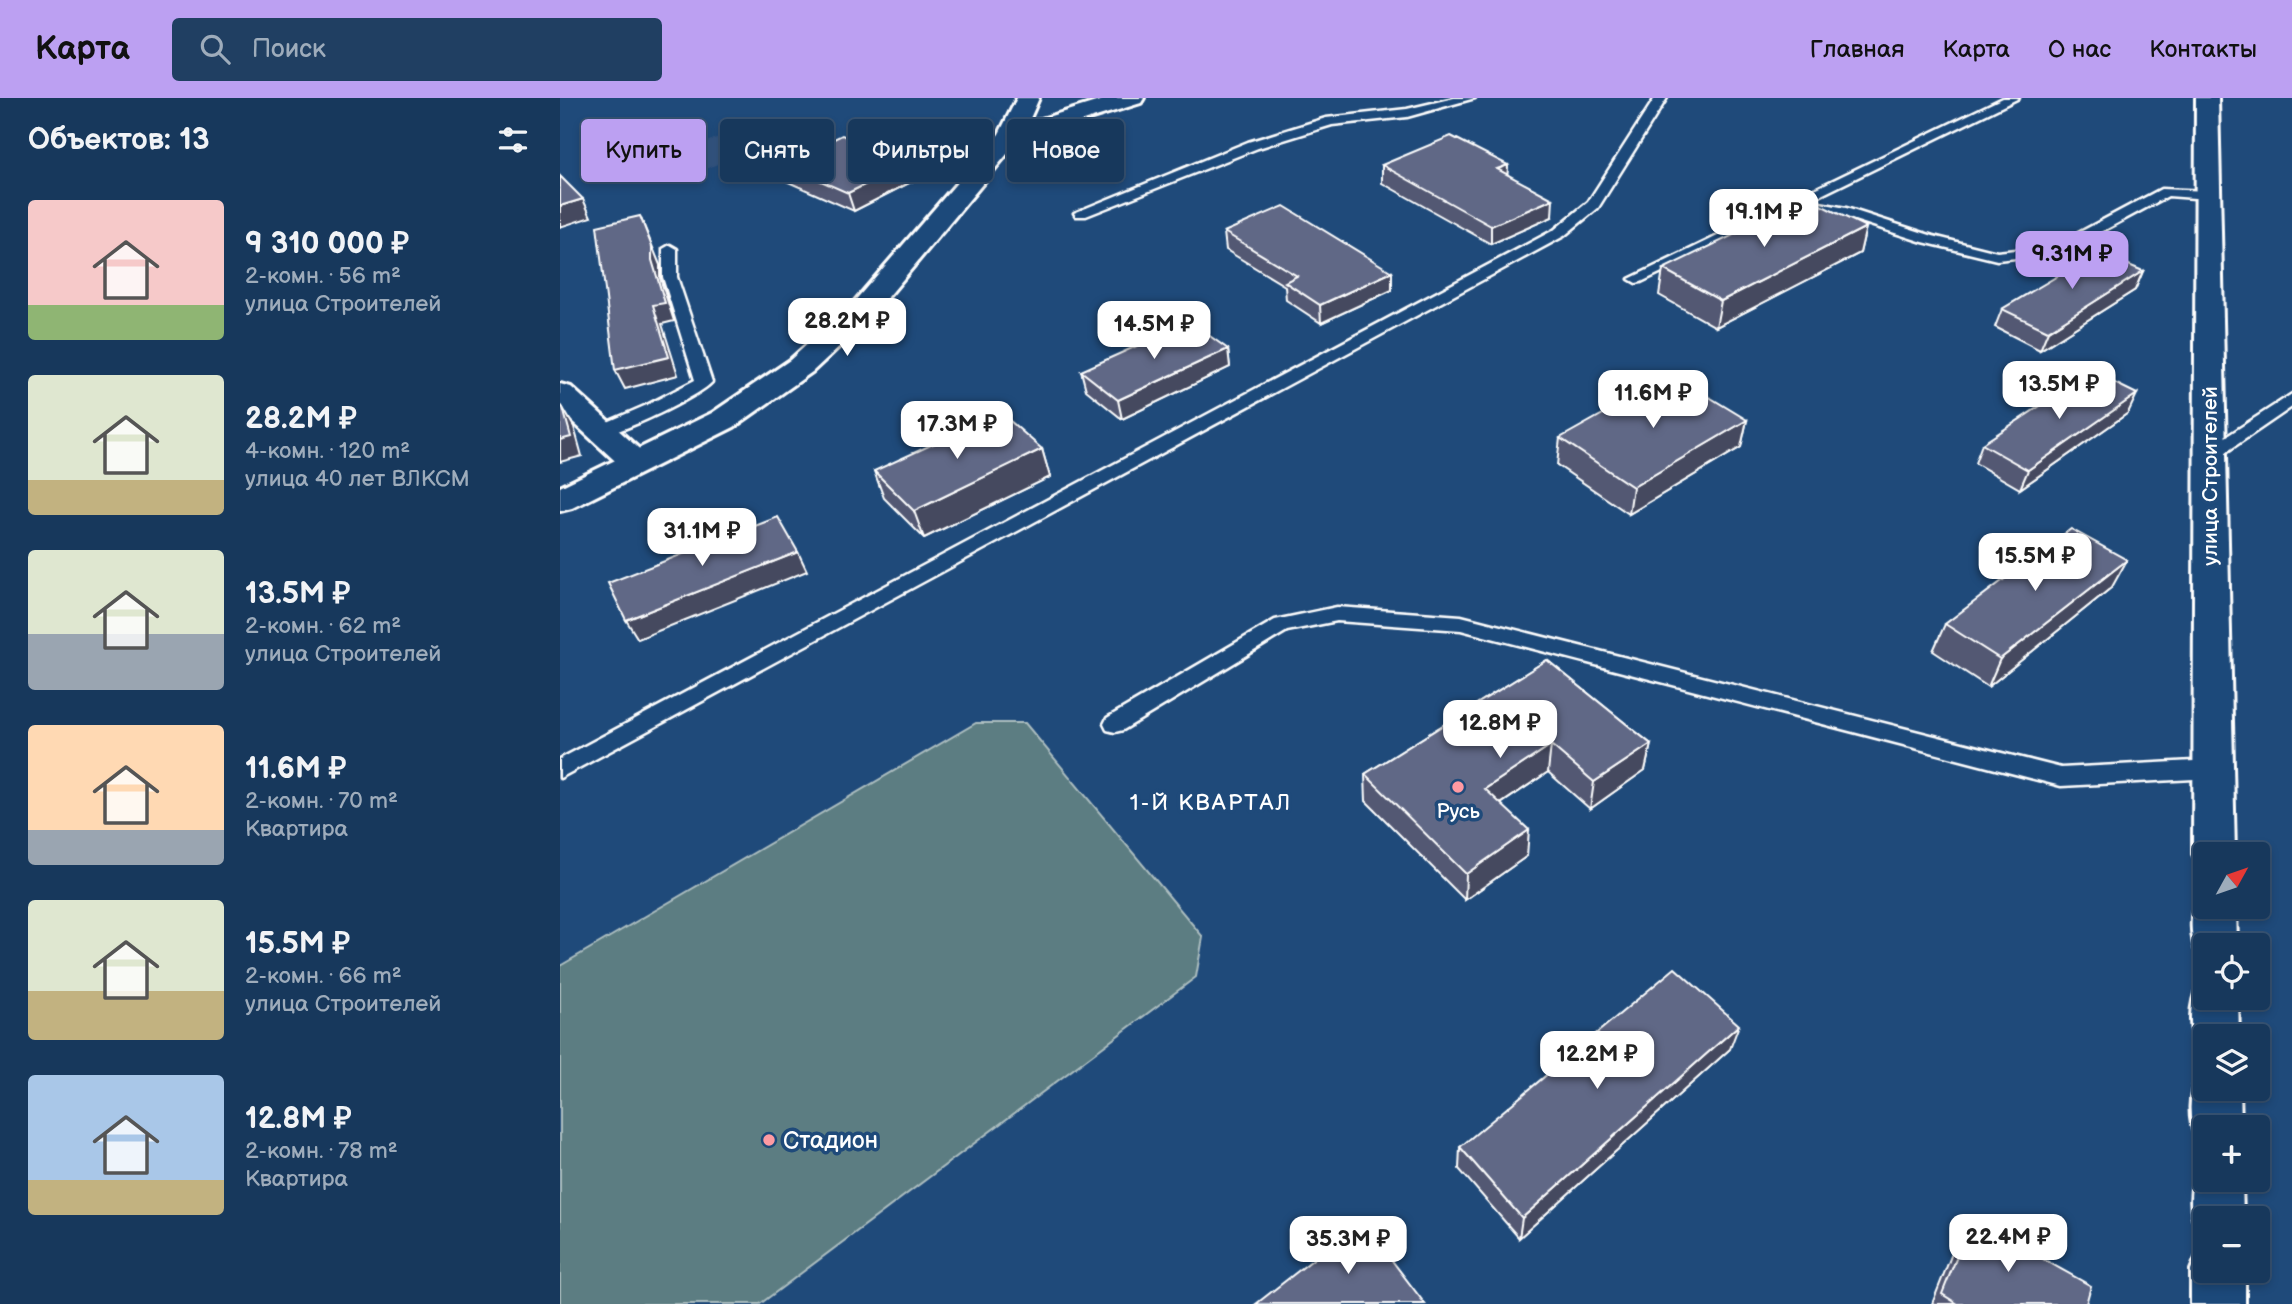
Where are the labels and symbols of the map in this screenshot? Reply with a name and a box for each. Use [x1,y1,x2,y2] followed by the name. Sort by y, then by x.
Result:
[1699,190,1829,249] pin: 19.1M ₽
[2007,232,2137,291] pin: 9.31M ₽
[782,299,912,358] pin: 28.2M ₽
[1089,302,1219,361] pin: 14.5M ₽
[1994,362,2124,421] pin: 13.5M ₽
[1588,370,1718,430] pin: 11.6M ₽
[2198,386,2223,566] street label: улица Строителей
[892,402,1022,461] pin: 17.3M ₽
[637,508,767,568] pin: 31.1M ₽
[1970,533,2100,593] pin: 15.5M ₽
[1435,700,1565,760] pin: 12.8M ₽
[1450,779,1466,795] marker: Русь
[1130,789,1292,817] district label: 1-Й КВАРТАЛ
[1436,799,1480,824] place label: Русь
[2193,842,2270,919] north arrow
[1532,1032,1662,1091] pin: 12.2M ₽
[783,1126,878,1155] place label: Стадион
[761,1132,777,1148] marker: Стадион
[1943,1214,2073,1274] pin: 22.4M ₽
[1283,1216,1413,1276] pin: 35.3M ₽

